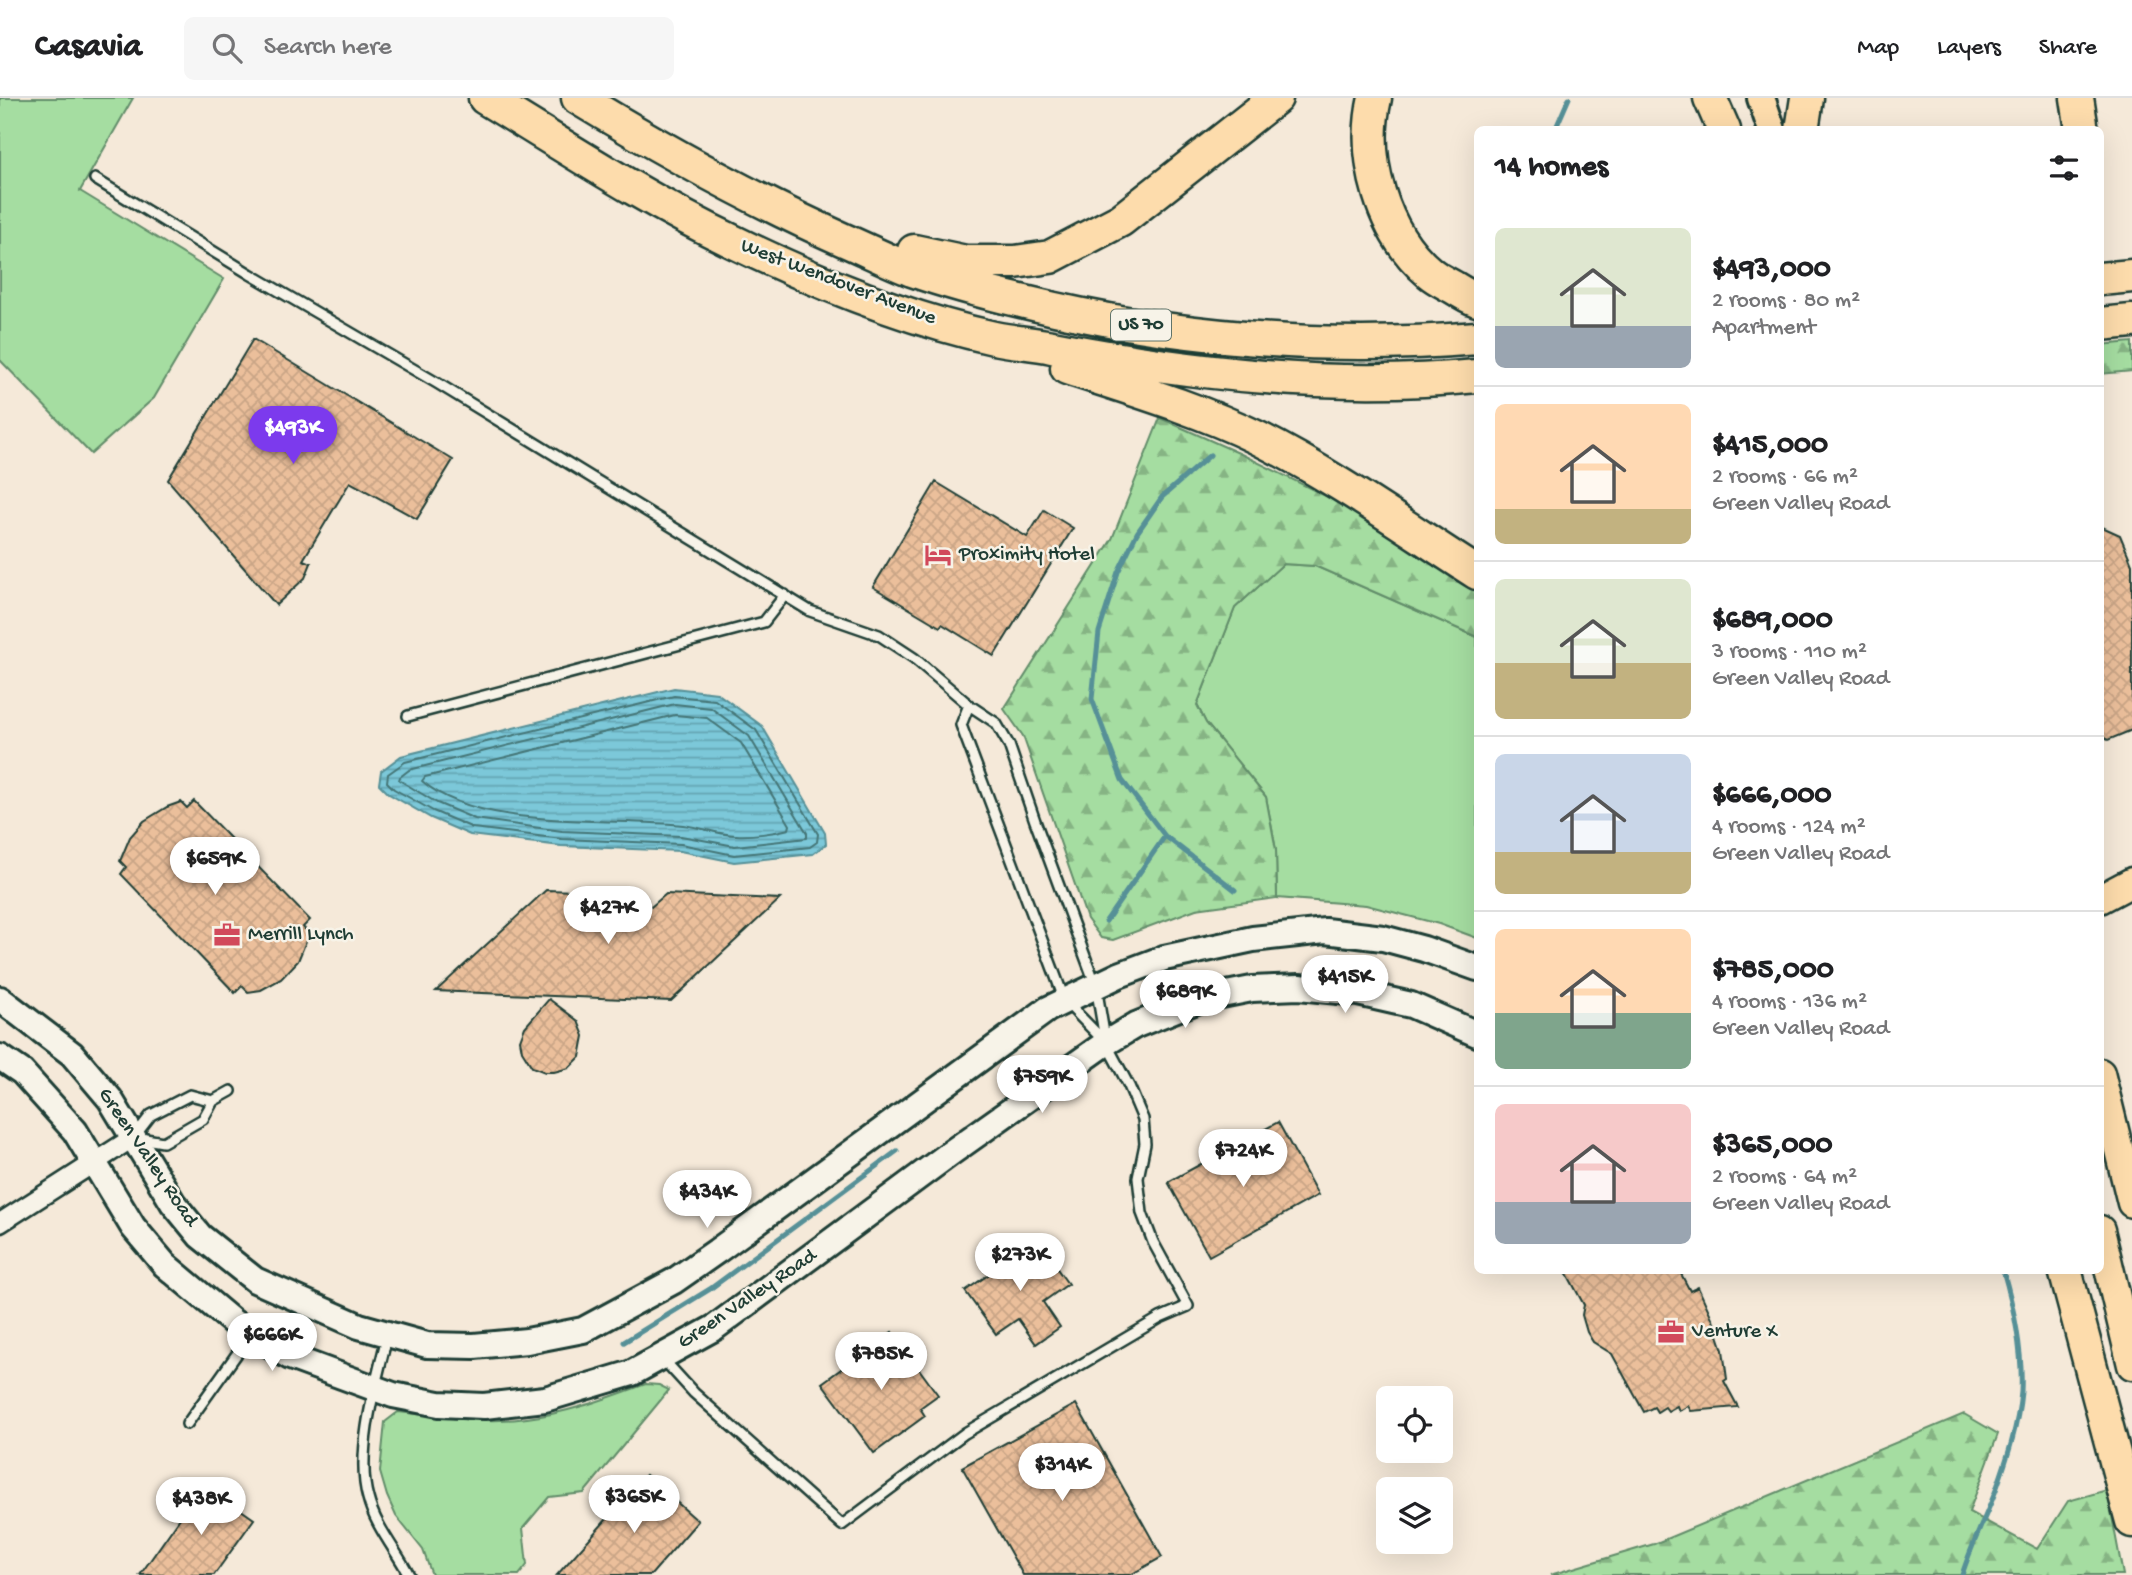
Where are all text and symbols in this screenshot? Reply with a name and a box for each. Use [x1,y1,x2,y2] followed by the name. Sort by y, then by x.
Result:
[184,17,674,80] search box
[35,29,142,67] text: Casavia
[208,29,246,67] icon: search
[264,33,392,64] text: Search here
[1857,34,1899,63] text: Map
[1937,34,2001,63] text: Layers
[2039,34,2097,63] text: Share
[2045,149,2083,187] icon: filters
[1495,151,1608,186] text: 14 homes
[737,234,940,332] street label: West Wendover Avenue
[1712,253,1831,288] text: $493,000
[1551,256,1635,340] icon: home
[1712,288,1860,315] text: 2 rooms · 80 m²
[1111,310,1171,341] road number: US 70
[1712,315,1816,342] text: Apartment
[244,406,342,466] pin: $493K
[264,415,322,442] text: $493K
[1712,429,1828,464] text: $415,000
[1551,432,1635,516] icon: home
[1712,464,1858,491] text: 2 rooms · 66 m²
[1712,491,1889,518] text: Green Valley Road
[923,540,953,570] hotel icon: Proximity Hotel
[958,543,1095,568] place label: Proximity Hotel
[1712,604,1833,639] text: $689,000
[1551,607,1635,691] icon: home
[1712,639,1867,666] text: 3 rooms · 110 m²
[1712,666,1889,693] text: Green Valley Road
[1712,779,1832,814] text: $666,000
[1551,782,1635,866] icon: home
[1712,814,1866,841] text: 4 rooms · 124 m²
[166,838,264,897] pin: $659K
[1712,841,1889,868] text: Green Valley Road
[186,846,244,873] text: $659K
[559,886,657,946] pin: $427K
[579,895,637,922] text: $427K
[212,920,242,950] office icon: Merrill Lynch
[248,923,353,948] place label: Merrill Lynch
[1712,954,1834,989] text: $785,000
[1296,956,1394,1015] pin: $415K
[1551,957,1635,1041] icon: home
[1317,964,1373,991] text: $415K
[1136,970,1234,1030] pin: $689K
[1156,979,1214,1006] text: $689K
[1712,989,1867,1016] text: 4 rooms · 136 m²
[1712,1016,1889,1043] text: Green Valley Road
[993,1056,1091,1115] pin: $759K
[1013,1064,1071,1091] text: $759K
[91,1084,204,1234] street label: Green Valley Road
[1712,1129,1833,1164] text: $365,000
[1194,1130,1292,1189] pin: $724K
[1551,1132,1635,1216] icon: home
[1214,1138,1272,1165] text: $724K
[1712,1164,1857,1191] text: 2 rooms · 64 m²
[658,1170,756,1230] pin: $434K
[679,1179,735,1206] text: $434K
[1712,1191,1889,1218] text: Green Valley Road
[971,1234,1069,1293] pin: $273K
[991,1242,1049,1269] text: $273K
[674,1243,824,1356] street label: Green Valley Road
[223,1314,321,1373] pin: $666K
[1656,1317,1686,1347] office icon: Venture X
[1691,1320,1778,1345] place label: Venture X
[243,1322,301,1349] text: $666K
[832,1332,930,1392] pin: $785K
[851,1341,911,1368] text: $785K
[1376,1386,1453,1554] map controls
[1376,1386,1453,1463] button: locate
[1013,1444,1111,1503] pin: $314K
[1034,1452,1090,1479] text: $314K
[585,1476,683,1535] pin: $365K
[1376,1477,1453,1554] button: layers
[152,1478,250,1537] pin: $438K
[605,1484,663,1511] text: $365K
[172,1486,230,1513] text: $438K

